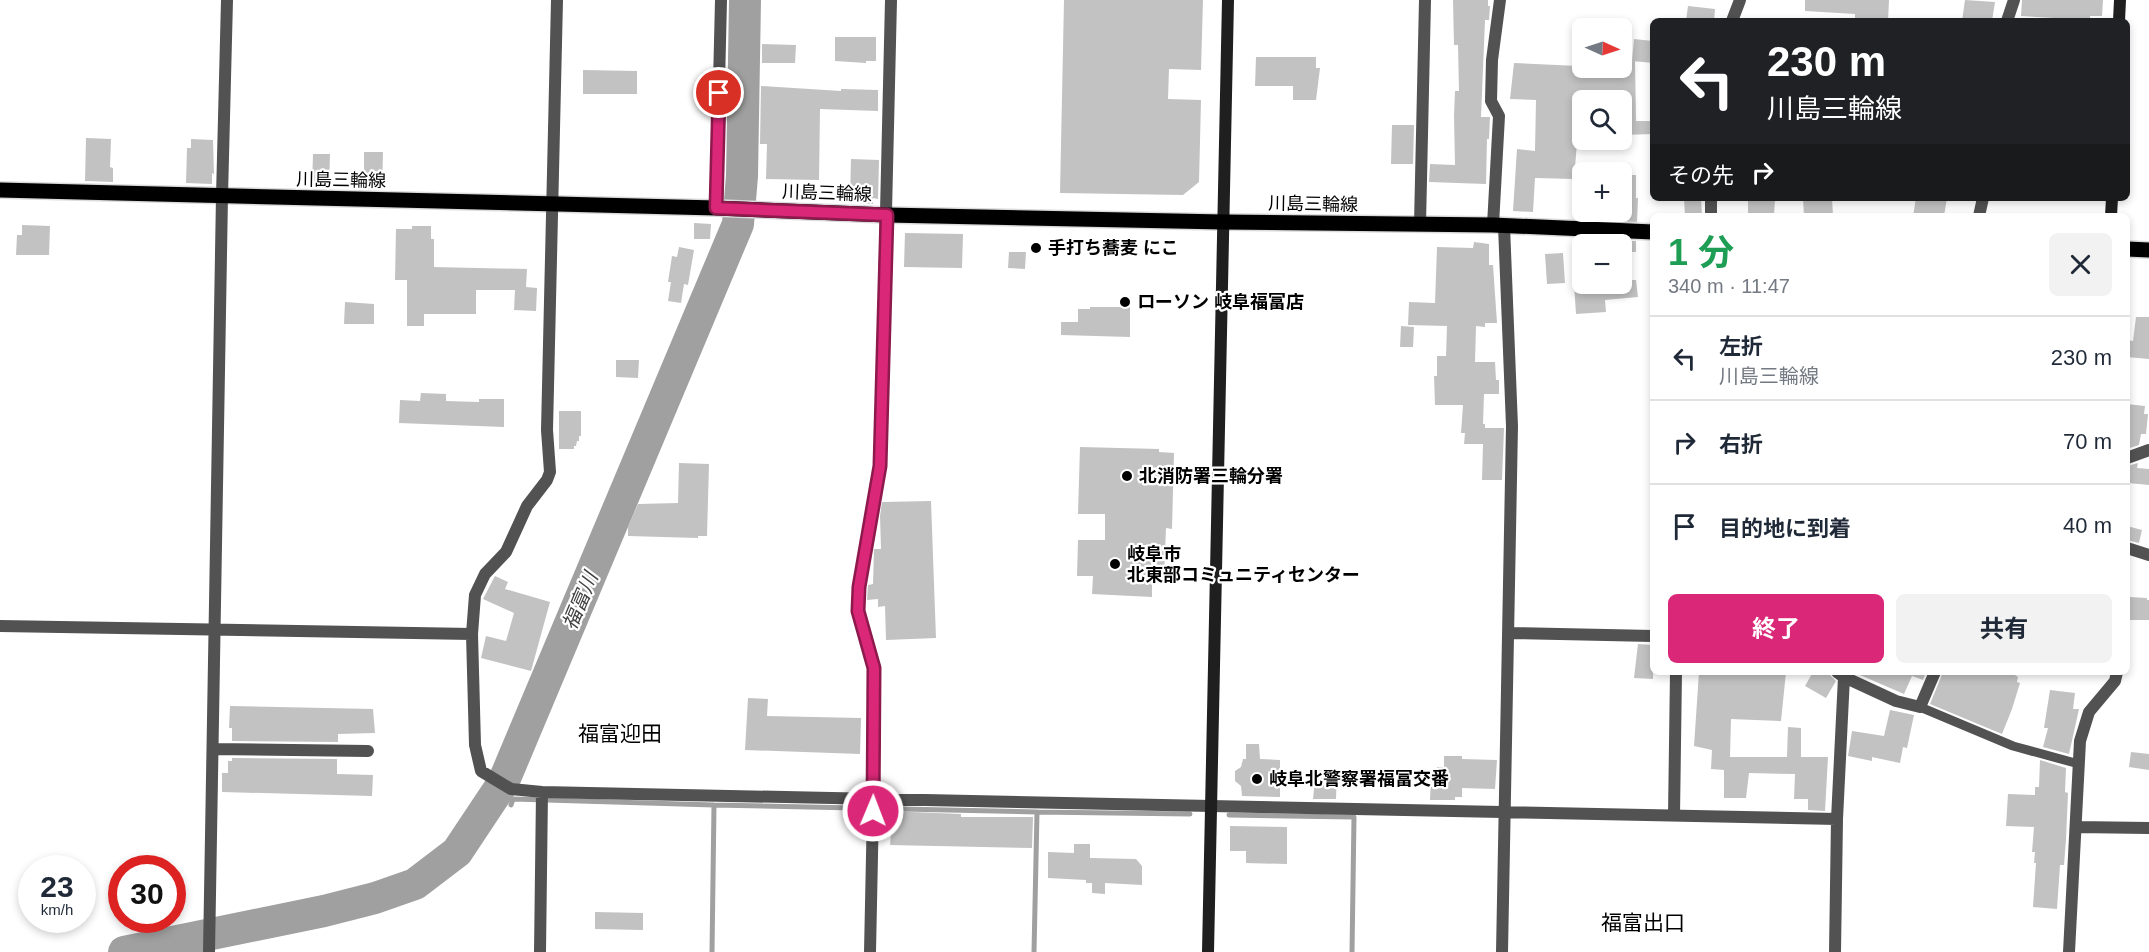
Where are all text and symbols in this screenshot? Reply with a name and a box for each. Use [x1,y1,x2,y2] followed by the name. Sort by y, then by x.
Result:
[1572,18,1632,78] north arrow
[1572,18,1632,294] map controls
[1767,38,1886,85] text: 230 m
[1668,42,1746,120] icon: left
[693,67,744,118] pin
[702,76,735,109] icon: arrive
[1572,90,1632,150] button: search
[1767,94,1902,124] text: 川島三輪線
[1746,156,1779,189] icon: right
[1572,162,1632,222] button: +
[1668,163,1734,188] text: その先
[296,169,386,191] street label: 川島三輪線
[782,181,872,205] street label: 川島三輪線
[1268,193,1358,215] street label: 川島三輪線
[1668,232,1734,273] text: 1 分
[2049,233,2112,296] button: close
[1572,234,1632,294] button: −
[1048,238,1179,258] place label: 手打ち蕎麦 にこ
[1029,241,1043,255] marker: 手打ち蕎麦 にこ
[1668,275,1790,297] text: 340 m · 11:47
[1137,292,1304,312] place label: ローソン 岐阜福富店
[1118,295,1132,309] marker: ローソン 岐阜福富店
[1719,334,1763,359] text: 左折
[1668,342,1701,375] icon: left
[2051,345,2112,370] text: 230 m
[1719,365,1819,387] text: 川島三輪線
[1668,426,1701,459] icon: right
[2063,429,2112,454] text: 70 m
[1719,432,1763,457] text: 右折
[1139,466,1283,486] place label: 北消防署三輪分署
[1120,469,1134,483] marker: 北消防署三輪分署
[1668,510,1701,543] icon: arrive
[2063,513,2112,538] text: 40 m
[1719,516,1851,541] text: 目的地に到着
[1127,544,1360,585] place label: 岐阜市 北東部コミュニティセンター
[1108,557,1122,571] marker: 岐阜市 北東部コミュニティセンター
[558,567,603,633] water label: 福富川
[1668,594,1884,663] button: 終了
[1896,594,2112,663] button: 共有
[578,722,662,745] district label: 福富迎田
[1269,769,1449,789] place label: 岐阜北警察署福富交番
[1250,772,1264,786] marker: 岐阜北警察署福富交番
[841,779,905,843] position arrow
[108,855,186,933] speed limit sign: 30
[40,870,74,903] text: 23
[41,901,73,918] text: km/h
[1601,911,1685,934] district label: 福富出口

